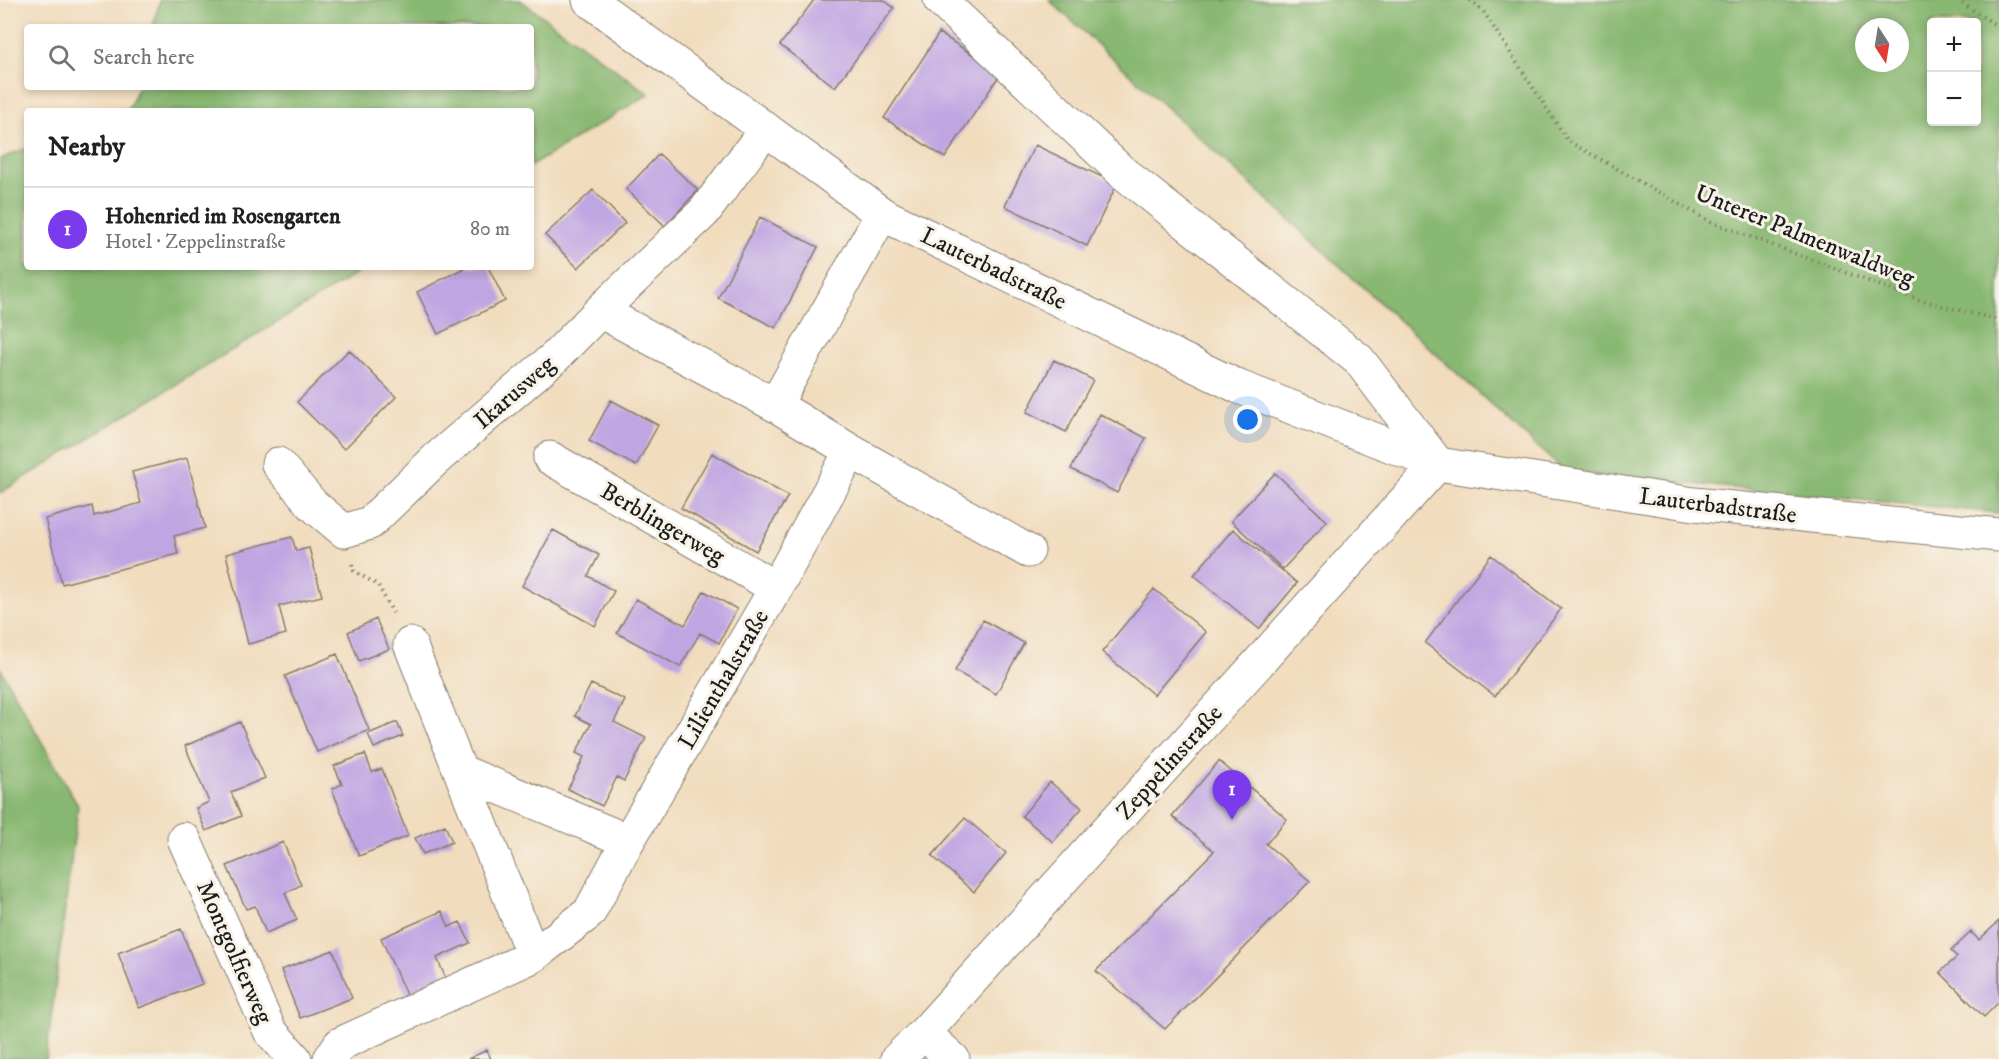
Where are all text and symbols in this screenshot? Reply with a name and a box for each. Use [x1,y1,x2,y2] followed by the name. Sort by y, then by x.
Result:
[1855,18,1909,72] north arrow
[1927,18,1981,126] map controls
[1927,18,1981,72] button: +
[24,24,534,90] search box
[45,41,78,74] icon: search
[93,44,195,71] text: Search here
[1927,72,1981,126] button: −
[48,131,125,164] text: Nearby
[1690,178,1919,294] street label: Unterer Palmenwaldweg
[105,203,340,230] text: Hohenried im Rosengarten
[64,217,71,242] text: 1
[470,217,510,242] text: 80 m
[916,221,1071,317] street label: Lauterbadstraße
[105,230,286,255] text: Hotel · Zeppelinstraße
[468,349,562,436] street label: Ikarusweg
[1233,405,1262,434] your location
[595,476,730,572] street label: Berblingerweg
[1637,481,1798,531] street label: Lauterbadstraße
[672,604,776,755] street label: Lilienthalstraße
[1110,699,1229,826] street label: Zeppelinstraße
[1212,770,1252,820] pin: 1
[189,876,279,1029] street label: Montgolfierweg

